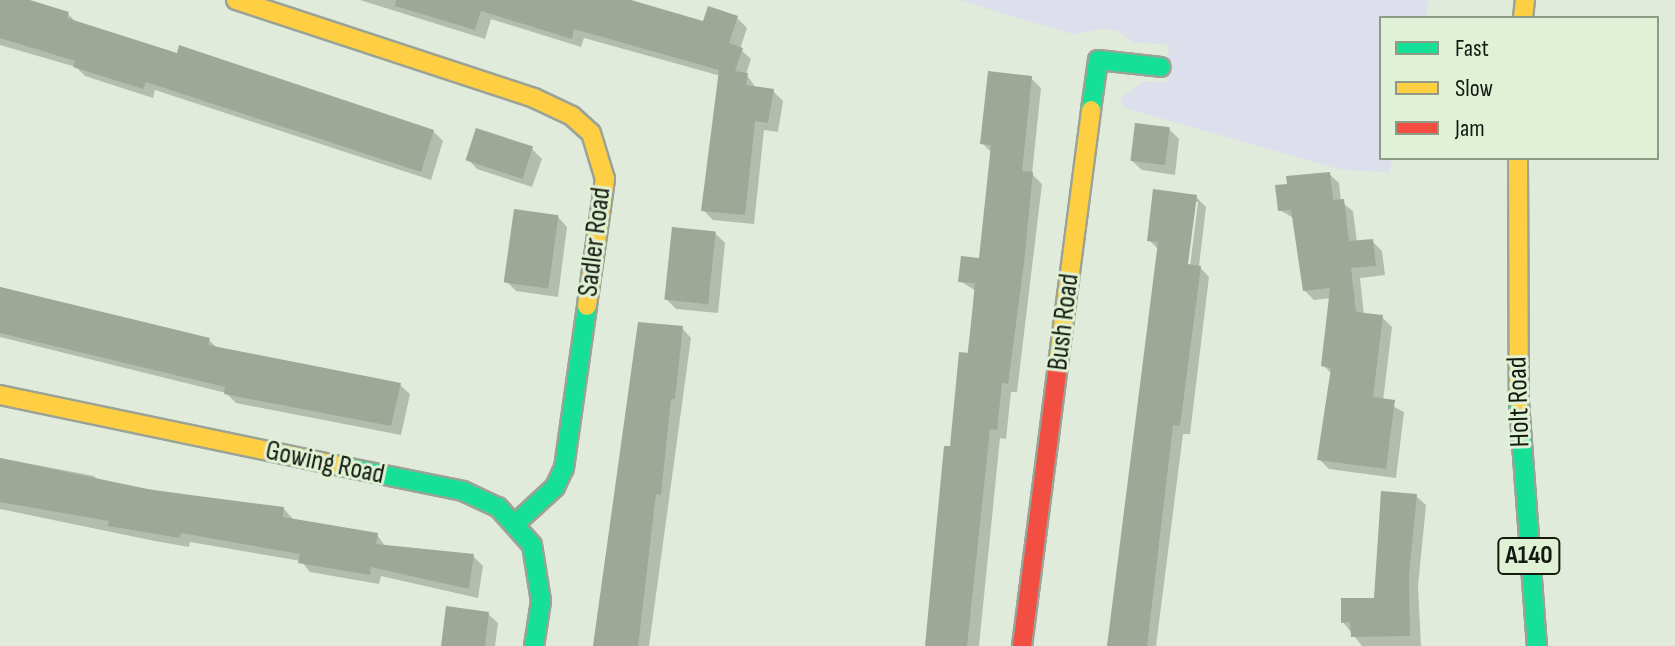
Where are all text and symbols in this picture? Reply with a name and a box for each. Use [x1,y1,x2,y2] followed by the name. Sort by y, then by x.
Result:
[1379,16,1659,160] legend
[1455,34,1489,63] text: Fast
[1455,74,1493,103] text: Slow
[1455,114,1485,143] text: Jam
[572,185,618,299] street label: Sadler Road
[1041,272,1087,372] street label: Bush Road
[1501,356,1537,448] street label: Holt Road
[262,434,388,492] street label: Gowing Road
[1497,534,1561,578] road number: A140

